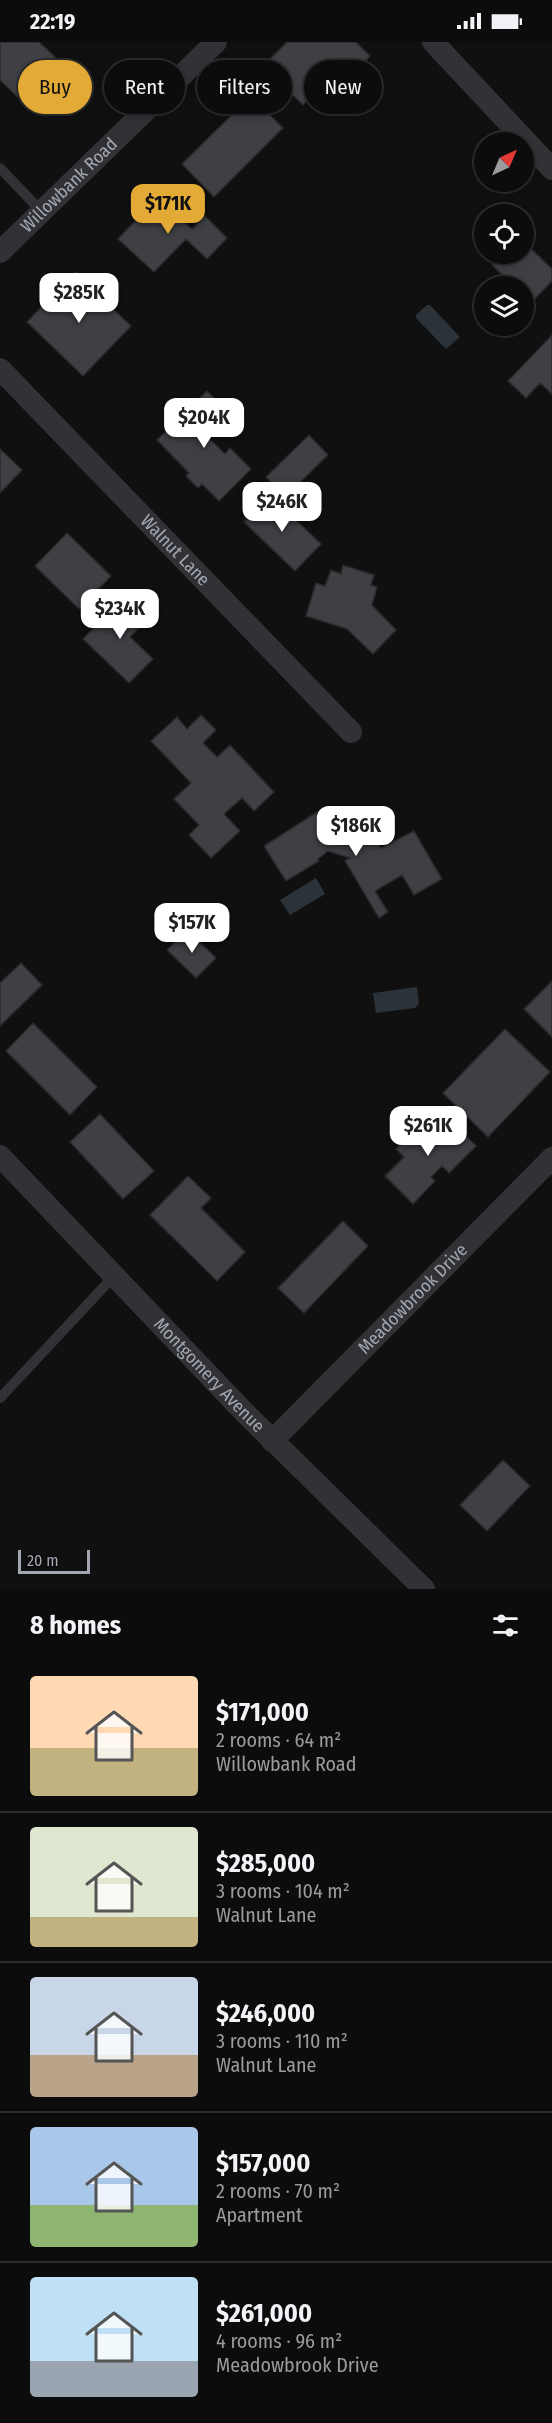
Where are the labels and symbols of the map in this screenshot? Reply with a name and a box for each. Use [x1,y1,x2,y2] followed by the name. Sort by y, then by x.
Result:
[474,132,534,192] north arrow
[16,133,122,237] street label: Willowbank Road
[126,184,210,235] pin: $171K
[37,273,121,324] pin: $285K
[162,398,246,449] pin: $204K
[240,482,324,533] pin: $246K
[136,510,215,590] street label: Walnut Lane
[78,589,162,640] pin: $234K
[314,806,398,857] pin: $186K
[150,903,234,954] pin: $157K
[386,1106,470,1157] pin: $261K
[353,1239,472,1359] street label: Meadowbrook Drive
[149,1313,269,1437] street label: Montgomery Avenue
[18,1547,90,1574] scale bar

